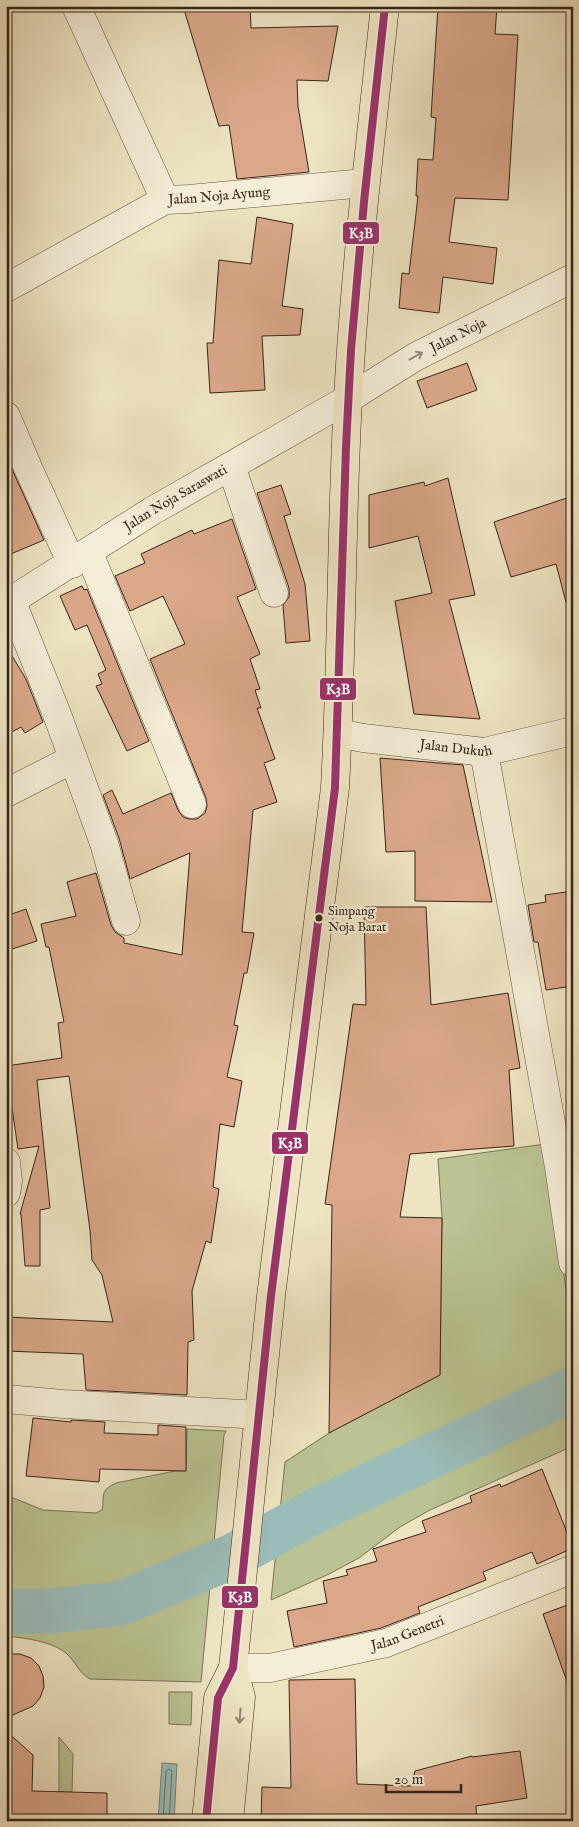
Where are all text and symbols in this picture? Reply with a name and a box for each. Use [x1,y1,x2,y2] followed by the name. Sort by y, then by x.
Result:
[166,183,271,209] street label: Jalan Noja Ayung
[342,221,380,245] line badge: K3B
[349,225,373,243] text: K3B
[425,314,490,358] street label: Jalan Noja
[409,351,423,361] one-way arrow
[119,461,231,537] street label: Jalan Noja Saraswati
[319,677,357,701] line badge: K3B
[326,681,350,699] text: K3B
[417,735,494,761] street label: Jalan Dukuh
[328,903,387,936] place label: Simpang Noja Barat
[314,913,324,923] marker: Simpang Noja Barat
[271,1131,309,1155] line badge: K3B
[278,1135,302,1153] text: K3B
[221,1585,259,1609] line badge: K3B
[228,1589,252,1607] text: K3B
[367,1612,447,1655] street label: Jalan Genetri
[235,1708,244,1724] one-way arrow
[386,1762,462,1794] scale bar
[394,1770,424,1789] text: 20 m

